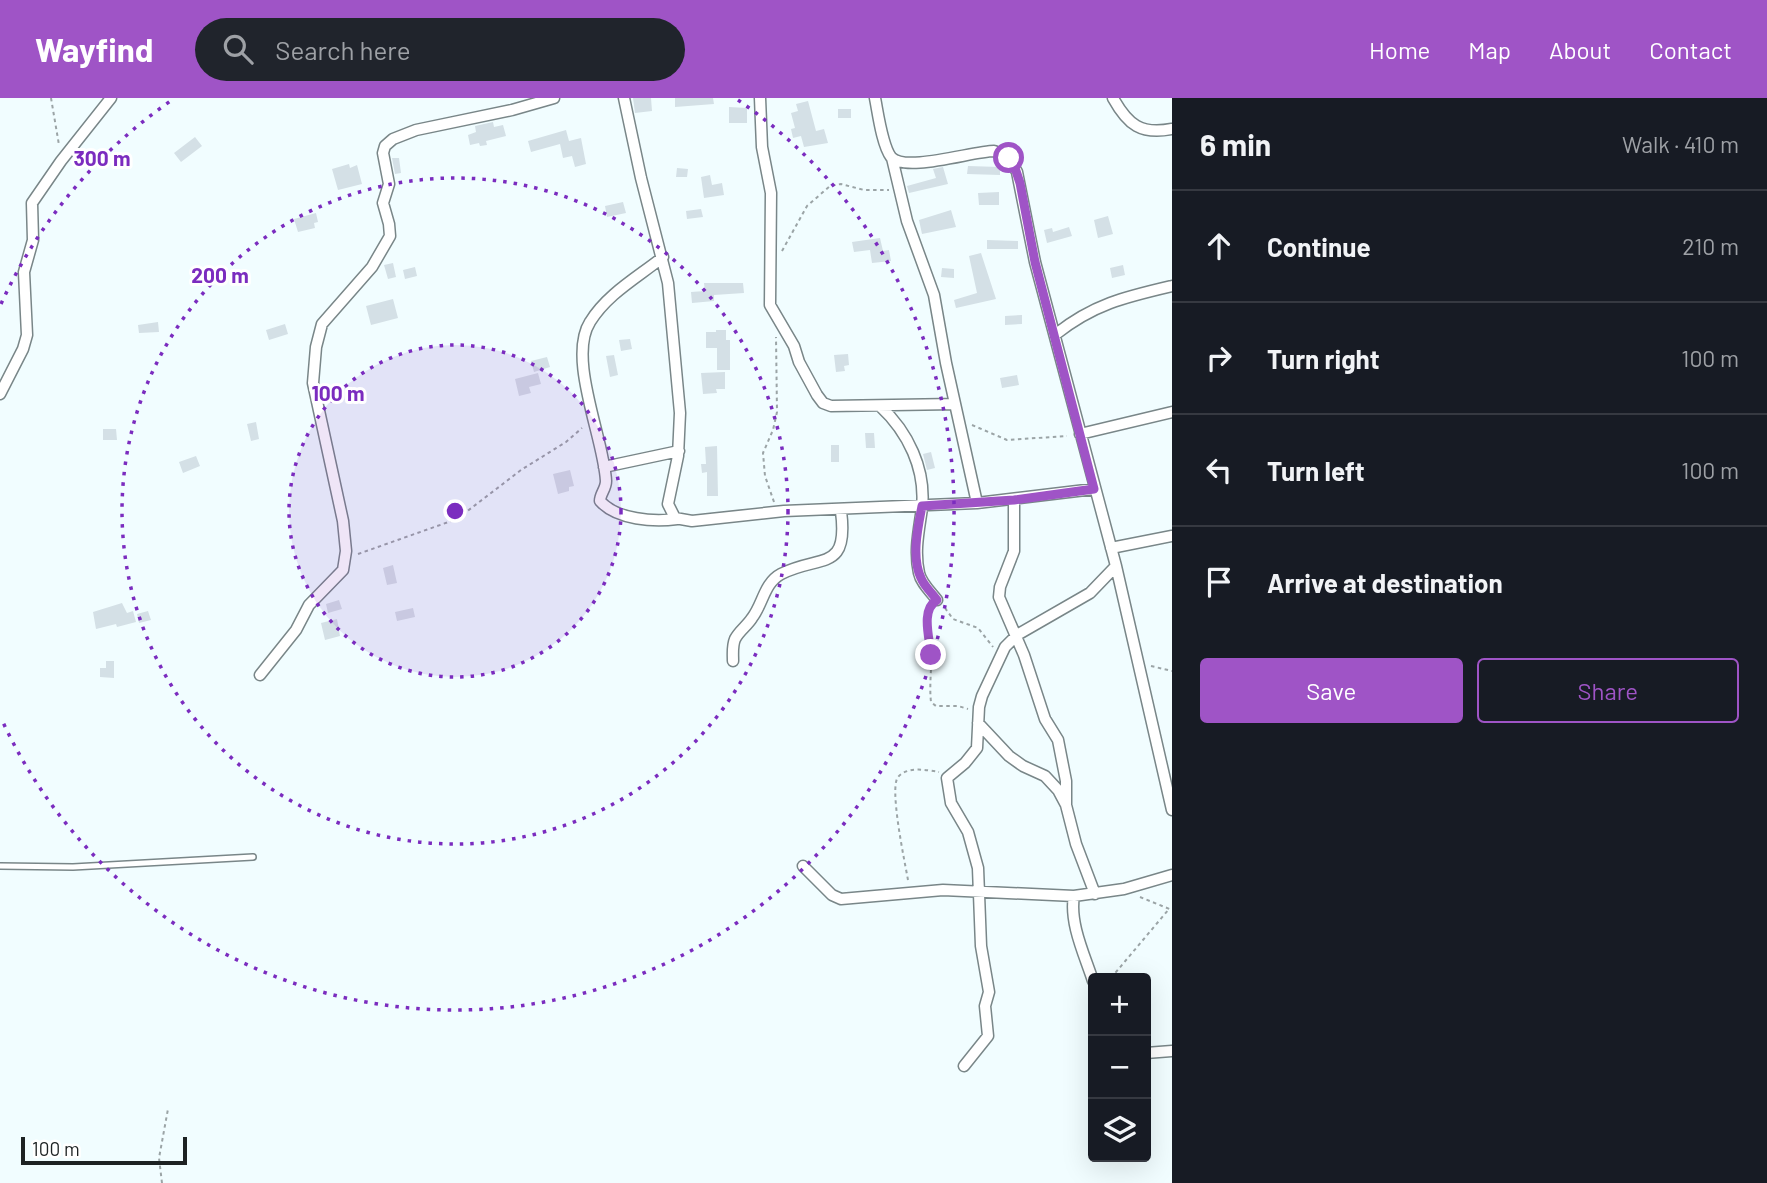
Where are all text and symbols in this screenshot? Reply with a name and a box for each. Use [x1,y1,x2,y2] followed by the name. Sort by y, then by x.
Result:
[195,18,685,81] search box
[35,29,153,69] text: Wayfind
[219,30,257,68] icon: search
[275,34,411,65] text: Search here
[1369,35,1430,64] text: Home
[1468,35,1511,64] text: Map
[1549,35,1611,64] text: About
[1649,35,1732,64] text: Contact
[1200,126,1271,162] text: 6 min
[1622,130,1739,158] text: Walk · 410 m
[993,142,1024,173] route start
[73,145,131,170] text: 300 m
[1200,227,1238,265] icon: ahead
[1267,231,1371,262] text: Continue
[1682,232,1739,260] text: 210 m
[191,262,249,287] text: 200 m
[1200,339,1238,377] icon: right
[1267,343,1380,374] text: Turn right
[1681,344,1739,372] text: 100 m
[311,380,365,405] text: 100 m
[1200,451,1238,489] icon: left
[1267,455,1365,486] text: Turn left
[1681,456,1739,484] text: 100 m
[443,499,467,523] centre of rings
[1200,563,1238,601] icon: arrive
[1267,567,1503,598] text: Arrive at destination
[915,639,946,670] route end
[1200,658,1463,723] button: Save
[1477,658,1739,723] button: Share
[1088,973,1151,1162] map controls
[1088,973,1151,1036] button: +
[1088,1036,1151,1099] button: −
[1088,1099,1151,1162] button: layers
[21,1134,187,1166] scale bar
[32,1137,80,1160] text: 100 m

